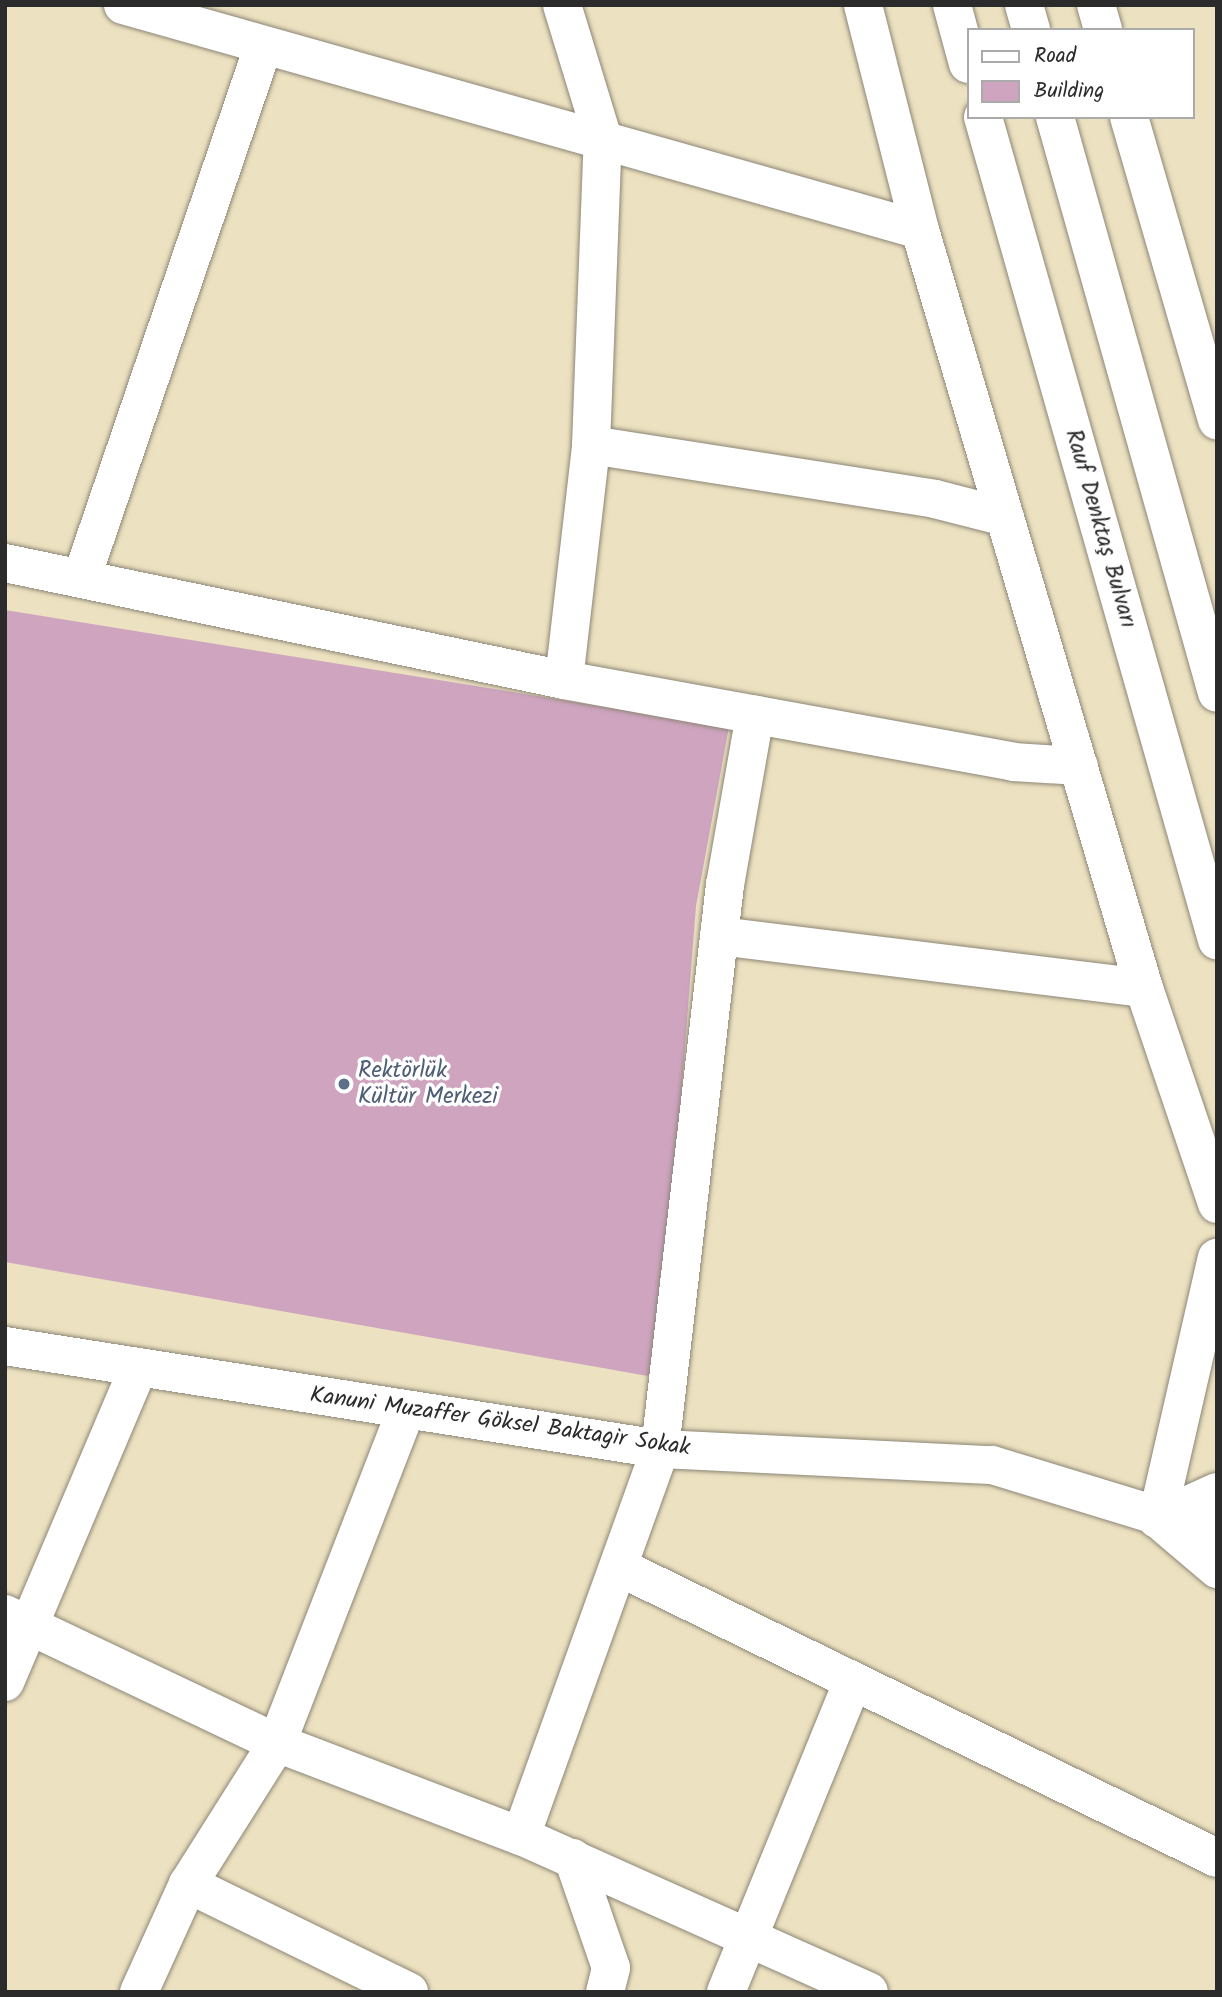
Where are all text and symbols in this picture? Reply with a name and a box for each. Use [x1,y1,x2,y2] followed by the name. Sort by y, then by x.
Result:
[967,28,1194,119] legend
[1034,40,1076,73] text: Road
[1034,75,1104,108] text: Building
[1058,426,1142,632] street label: Rauf Denktaş Bulvarı
[358,1057,498,1111] place label: Rektörlük Kültür Merkezi
[336,1076,352,1092] marker: Rektörlük Kültür Merkezi
[308,1382,692,1462] street label: Kanuni Muzaffer Göksel Baktagir Sokak

